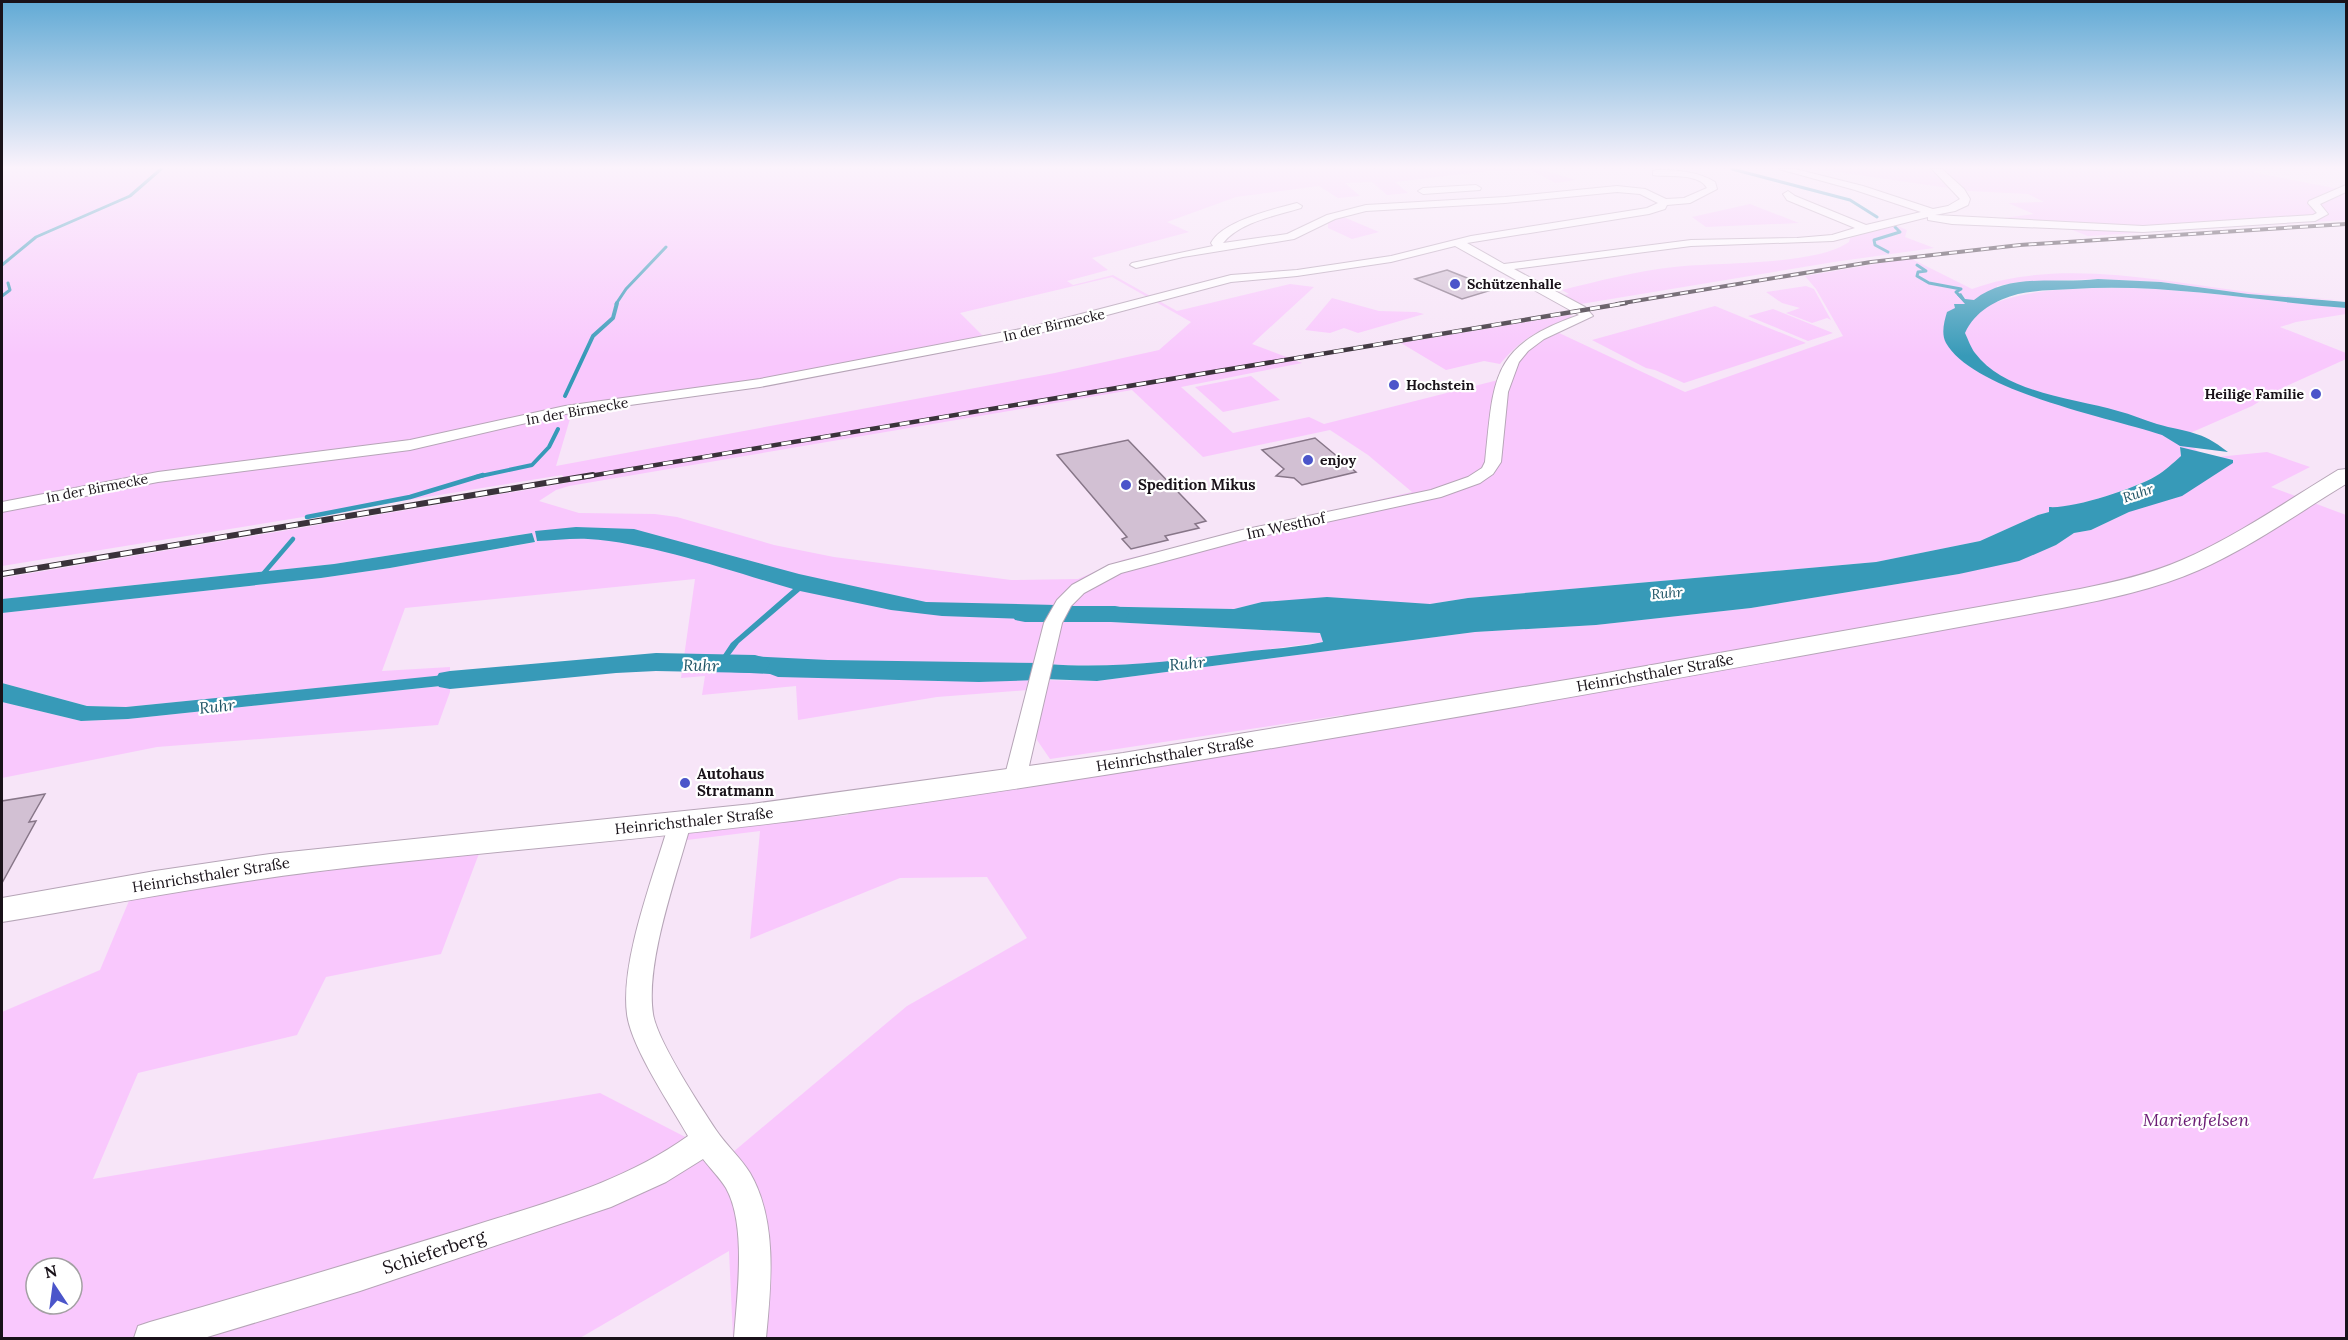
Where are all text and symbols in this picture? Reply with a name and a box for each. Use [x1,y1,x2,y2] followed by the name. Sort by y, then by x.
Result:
[1467,275,1562,293] place label: Schützenhalle
[1448,277,1462,291] marker: Schützenhalle
[1002,304,1107,345] street label: In der Birmecke
[1406,376,1474,394] place label: Hochstein
[1387,378,1401,392] marker: Hochstein
[2204,385,2304,403] place label: Heilige Familie
[2309,387,2323,401] marker: Heilige Familie
[524,393,630,429] street label: In der Birmecke
[1320,451,1356,469] place label: enjoy
[1301,453,1315,467] marker: enjoy
[44,469,150,507] street label: In der Birmecke
[1138,475,1256,494] place label: Spedition Mikus
[1119,478,1133,492] marker: Spedition Mikus
[2120,479,2156,507] water label: Ruhr
[1245,508,1328,543] street label: Im Westhof
[1651,583,1684,603] water label: Ruhr
[1575,649,1735,696] street label: Heinrichsthaler Straße
[1168,651,1206,675] water label: Ruhr
[683,655,720,675] water label: Ruhr
[198,694,237,718] water label: Ruhr
[1095,732,1255,775] street label: Heinrichsthaler Straße
[697,764,774,800] place label: Autohaus Stratmann
[678,776,692,790] marker: Autohaus Stratmann
[614,803,774,838] street label: Heinrichsthaler Straße
[131,853,291,896] street label: Heinrichsthaler Straße
[2143,1108,2249,1131] park label: Marienfelsen
[380,1224,489,1279] street label: Schieferberg
[24,1256,84,1316] north arrow
[42,1260,59,1283] text: N

